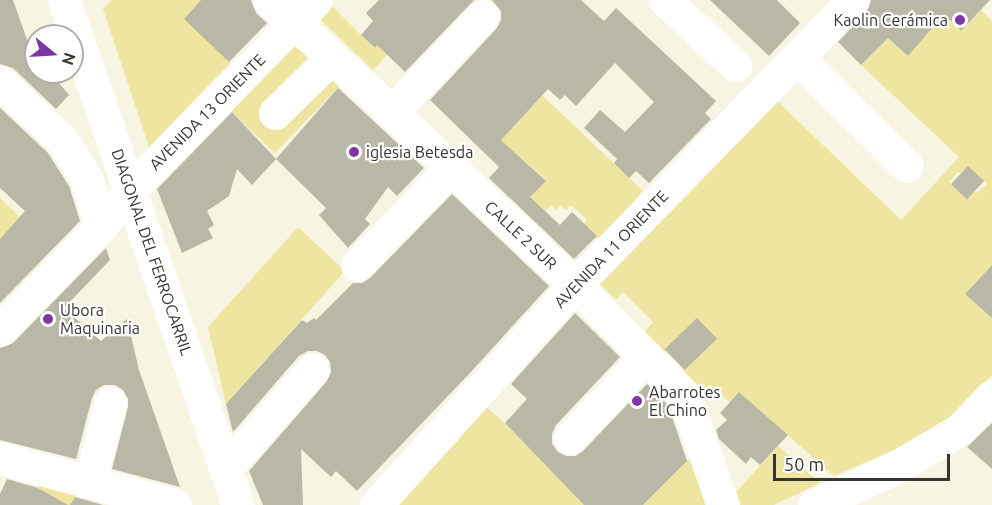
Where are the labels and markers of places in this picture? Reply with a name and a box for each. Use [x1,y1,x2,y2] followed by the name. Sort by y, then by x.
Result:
[834,10,948,30] place label: Kaolin Cerámica
[953,13,967,27] marker: Kaolin Cerámica
[366,142,473,162] place label: iglesia Betesda
[347,145,361,159] marker: iglesia Betesda
[60,300,140,338] place label: Ubora Maquinaria
[41,312,55,326] marker: Ubora Maquinaria
[649,382,720,420] place label: Abarrotes El Chino
[630,394,644,408] marker: Abarrotes El Chino

